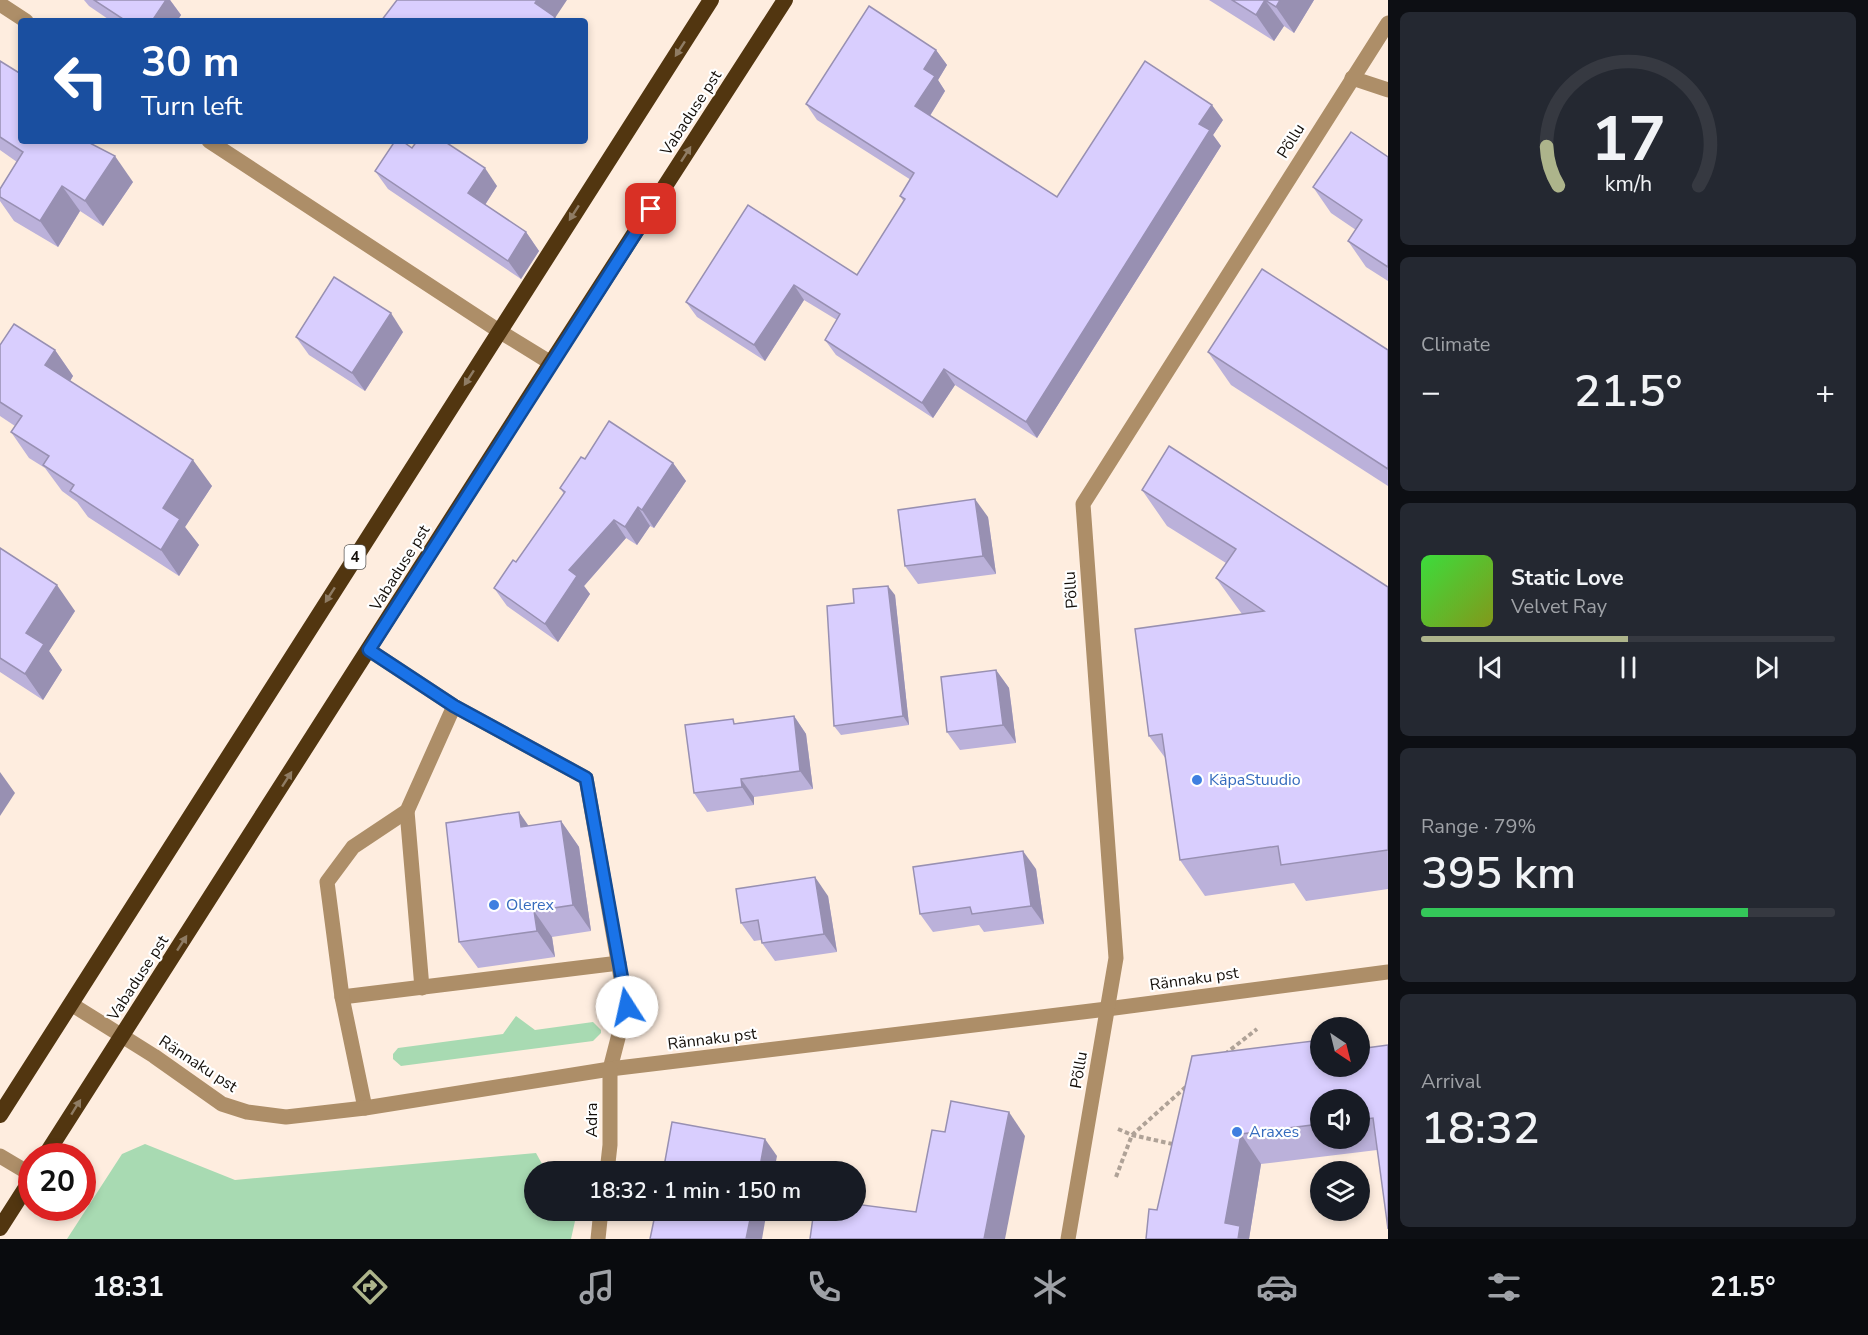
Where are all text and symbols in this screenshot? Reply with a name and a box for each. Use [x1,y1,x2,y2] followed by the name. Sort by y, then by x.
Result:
[141,34,240,91] text: 30 m
[674,41,685,57] one-way arrow
[42,42,120,120] icon: left
[655,66,727,161] street label: Vabaduse pst
[141,88,242,125] text: Turn left
[1591,97,1665,182] text: 17
[1272,119,1310,163] street label: Põllu
[680,146,691,163] one-way arrow
[1604,169,1652,199] text: km/h
[625,183,676,234] pin
[634,192,667,225] icon: arrive
[569,205,580,222] one-way arrow
[1421,331,1490,358] text: Climate
[1574,361,1682,422] text: 21.5°
[464,370,475,386] one-way arrow
[1421,370,1441,415] text: −
[1815,370,1835,415] text: +
[364,520,435,616] street label: Vabaduse pst
[344,545,366,569] road number: 4
[1511,563,1624,593] text: Static Love
[1059,571,1083,609] street label: Põllu
[325,587,336,603] one-way arrow
[1511,593,1607,620] text: Velvet Ray
[1474,651,1507,684] icon: previous
[1612,651,1645,684] icon: pause
[1750,651,1783,684] icon: next
[1209,769,1301,791] place label: KäpaStuudio
[281,771,292,787] one-way arrow
[1190,773,1204,787] marker: KäpaStuudio
[1421,813,1536,840] text: Range · 79%
[1421,843,1576,904] text: 395 km
[506,894,555,916] place label: Olerex
[487,898,501,912] marker: Olerex
[102,931,174,1026] street label: Vabaduse pst
[176,935,187,951] one-way arrow
[1148,962,1240,996] street label: Rännaku pst
[595,975,659,1039] position arrow
[1310,1017,1370,1077] north arrow
[1310,1017,1370,1221] map controls
[666,1023,758,1055] street label: Rännaku pst
[154,1030,242,1098] street label: Rännaku pst
[1065,1050,1093,1090] street label: Põllu
[1421,1068,1481,1095] text: Arrival
[1310,1089,1370,1149] button: sound
[1421,1098,1540,1159] text: 18:32
[71,1099,82,1115] one-way arrow
[581,1102,603,1138] street label: Adra
[1249,1121,1299,1143] place label: Araxes
[1230,1125,1244,1139] marker: Araxes
[18,1143,96,1221] speed limit sign: 20
[1310,1161,1370,1221] button: layers
[589,1176,801,1206] text: 18:32 · 1 min · 150 m
[349,1266,391,1308] icon: directions
[576,1266,618,1308] icon: music
[803,1266,845,1308] icon: phone
[1029,1266,1071,1308] icon: climate
[1256,1266,1298,1308] icon: car
[1483,1266,1525,1308] icon: filters
[92,1269,164,1306] text: 18:31
[1710,1269,1775,1306] text: 21.5°

